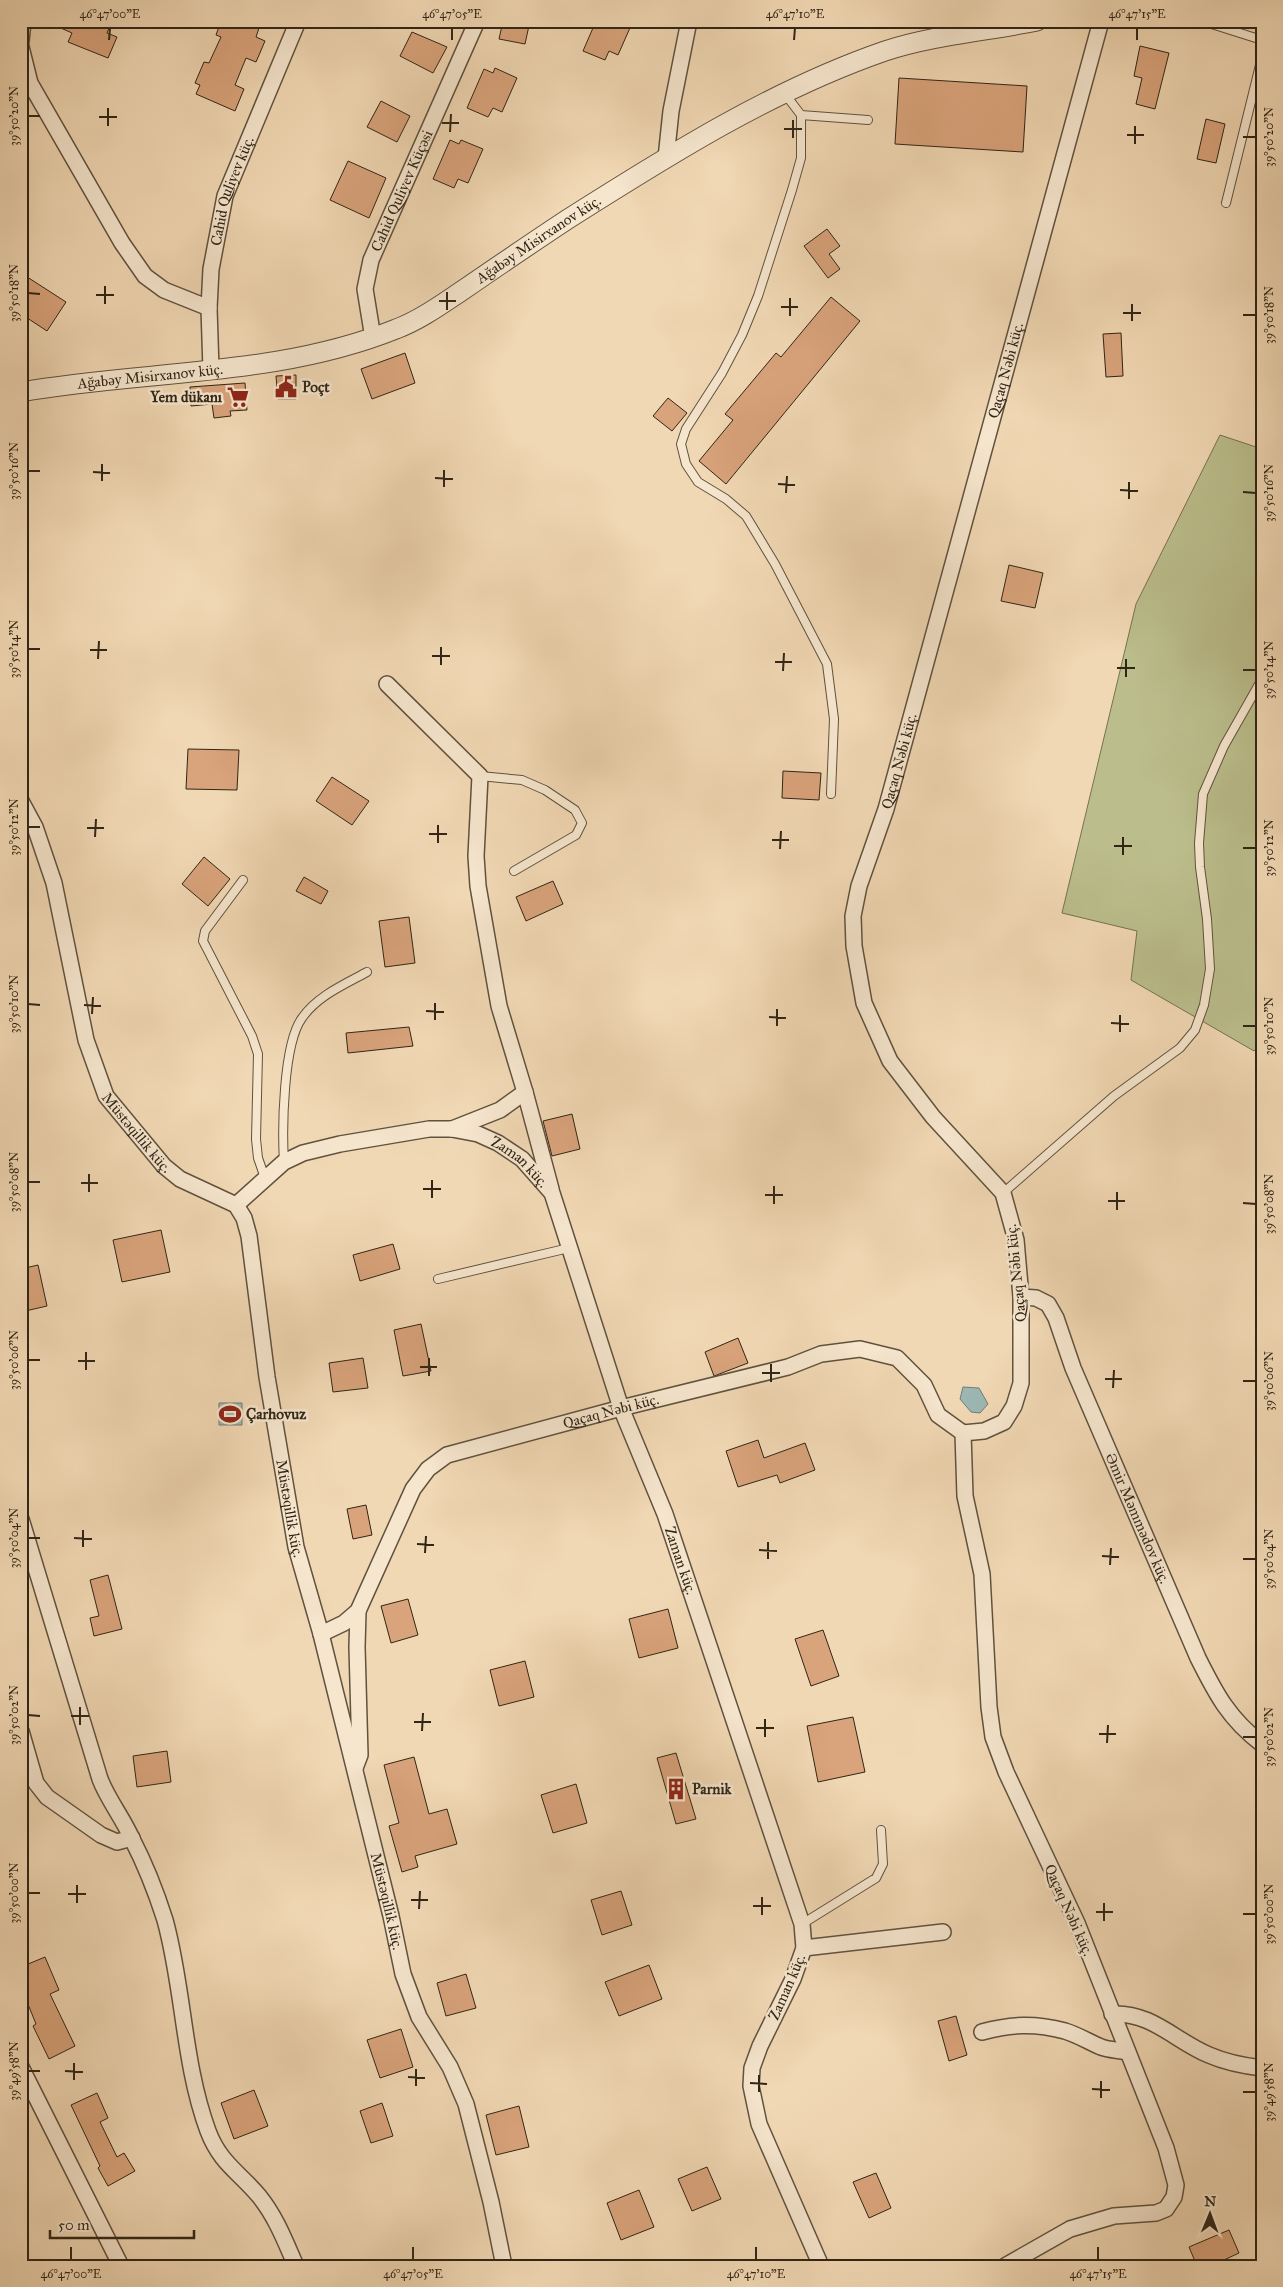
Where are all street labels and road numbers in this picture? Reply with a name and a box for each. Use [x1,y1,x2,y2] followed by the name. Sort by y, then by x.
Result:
[367,127,436,254] street label: Cahid Quliyev Küçəsi
[207,134,258,247] street label: Cahid Quliyev küç.
[472,192,604,288] street label: Ağabəy Misirxanov küç.
[984,321,1027,420] street label: Qaçaq Nəbi küç.
[75,360,224,393] street label: Ağabəy Misirxanov küç.
[877,711,921,811] street label: Qaçaq Nəbi küç.
[98,1089,175,1177] street label: Müstəqillik küç.
[488,1132,552,1191] street label: Zaman küç.
[1002,1223,1031,1323] street label: Qaçaq Nəbi küç.
[561,1390,661,1432] street label: Qaçaq Nəbi küç.
[1102,1450,1174,1586] street label: Əmir Məmmədov küç.
[272,1458,307,1559] street label: Müstəqillik küç.
[661,1524,700,1597] street label: Zaman küç.
[367,1851,407,1951] street label: Müstəqillik küç.
[1040,1861,1097,1959] street label: Qaçaq Nəbi küç.
[764,1951,810,2023] street label: Zaman küç.

